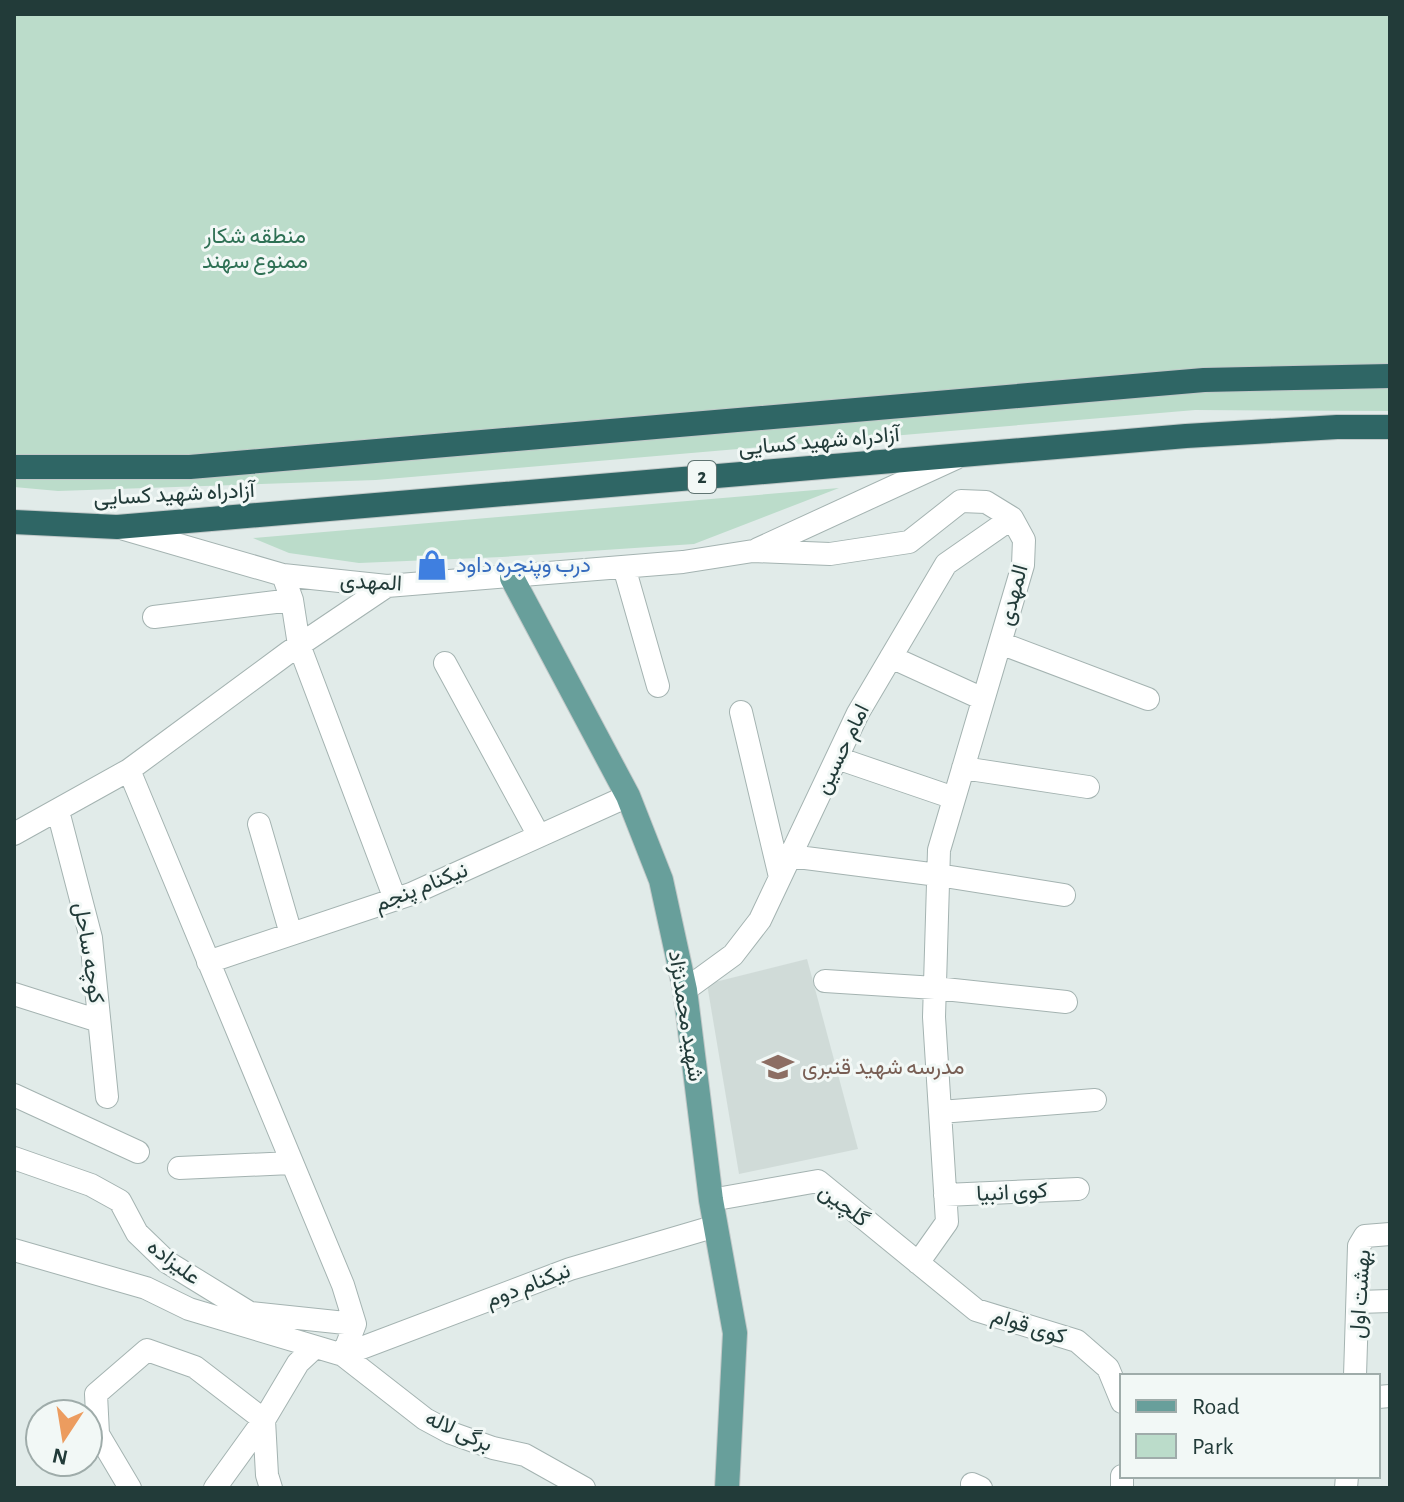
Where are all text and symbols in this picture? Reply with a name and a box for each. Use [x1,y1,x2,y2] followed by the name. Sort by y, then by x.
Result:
[202,225,308,275] park label: منطقه شکار ممنوع سهند
[738,423,903,461] street label: آزادراه شهید کسایی
[688,461,716,493] road number: 2
[93,479,257,511] street label: آزادراه شهید کسایی
[415,548,449,582] shop icon: درب وپنجره داود
[456,554,591,579] place label: درب وپنجره داود
[994,562,1034,628] street label: المهدی
[339,569,403,597] street label: المهدی
[811,700,876,799] street label: امام حسین
[371,858,472,918] street label: نیکنام پنجم
[67,901,108,1006] street label: کوچه ساحل
[663,949,707,1083] street label: شهید محمدنژاد
[761,1050,795,1084] school or university icon: مدرسه شهید قنبری
[802,1056,964,1080] place label: مدرسه شهید قنبری
[813,1179,873,1233] street label: گلچین
[976,1179,1049,1207] street label: کوی انبیا
[142,1235,205,1290] street label: علیزاده
[1346,1249,1376,1339] street label: بهشت اول
[483,1259,574,1314] street label: نیکنام دوم
[988,1304,1069,1351] street label: کوی قوام
[1120,1374,1380,1478] legend
[1192,1395,1240,1419] text: Road
[24,1398,104,1478] north arrow
[421,1407,496,1457] street label: برگی لاله
[1192,1435,1233,1459] text: Park
[50,1444,70,1469] text: N

